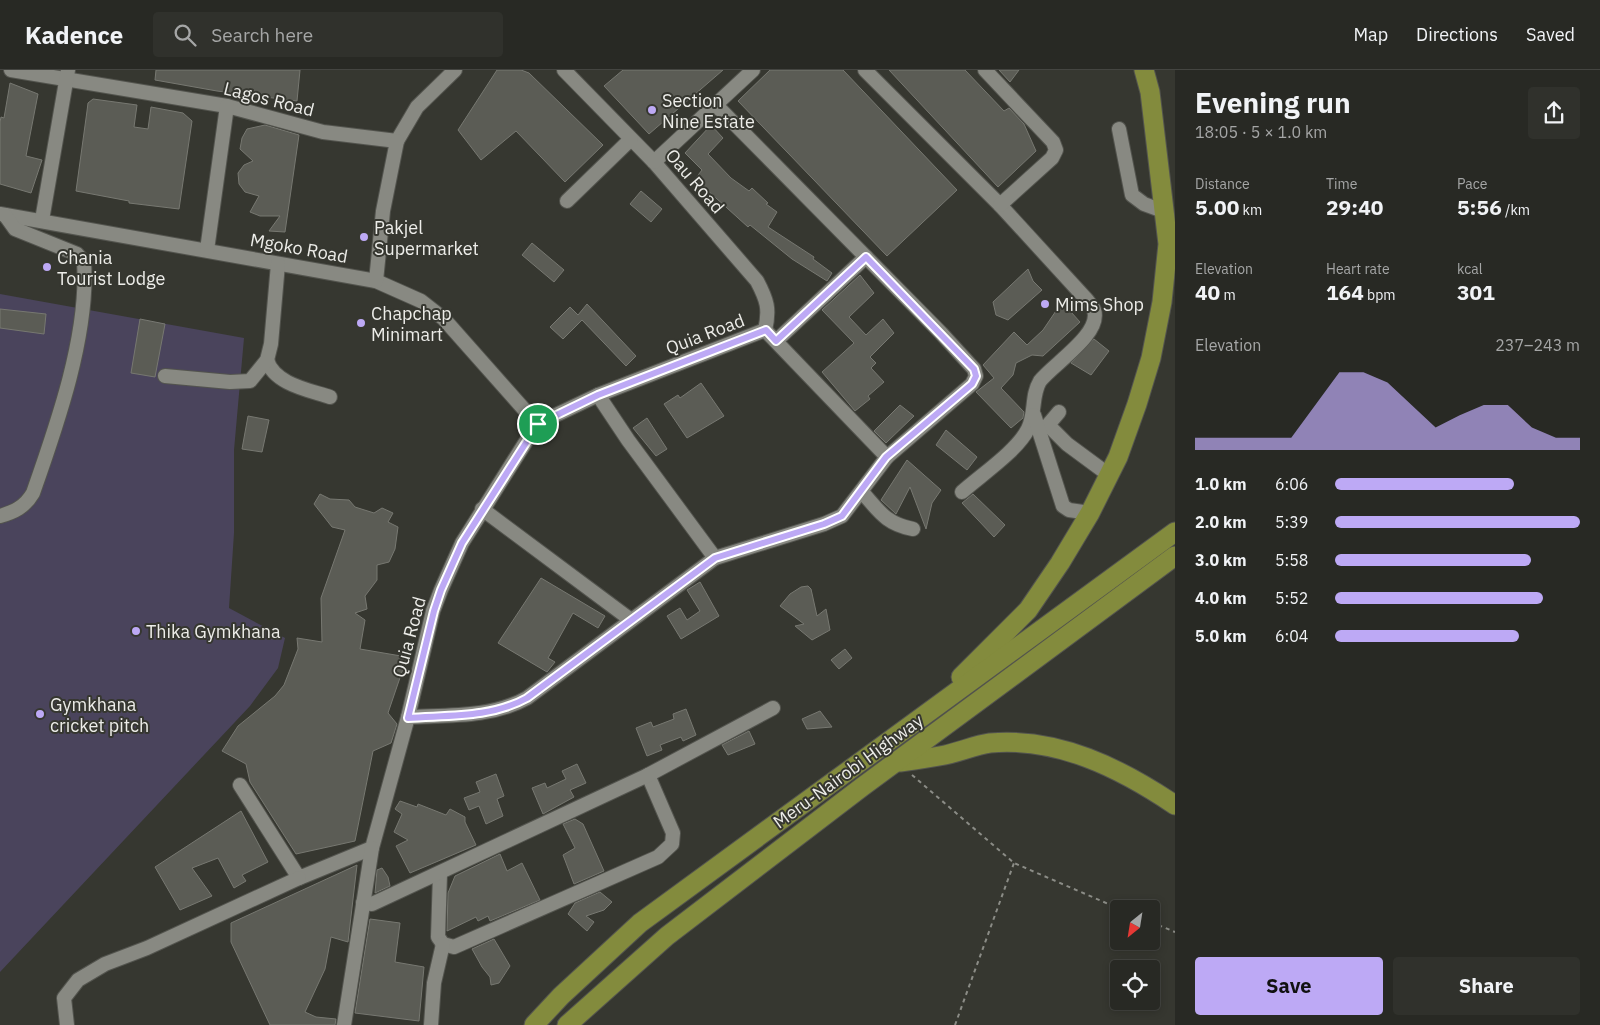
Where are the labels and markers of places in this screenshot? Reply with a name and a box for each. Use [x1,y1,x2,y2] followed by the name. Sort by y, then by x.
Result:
[662,89,755,133] place label: Section Nine Estate
[646,104,658,116] marker: Section Nine Estate
[374,216,479,260] place label: Pakjel Supermarket
[358,231,370,243] marker: Pakjel Supermarket
[57,246,165,290] place label: Chania Tourist Lodge
[41,261,53,273] marker: Chania Tourist Lodge
[1055,293,1144,316] place label: Mims Shop
[1039,298,1051,310] marker: Mims Shop
[371,302,452,346] place label: Chapchap Minimart
[355,317,367,329] marker: Chapchap Minimart
[517,403,559,445] pin
[146,620,281,643] place label: Thika Gymkhana
[130,625,142,637] marker: Thika Gymkhana
[50,693,149,737] place label: Gymkhana cricket pitch
[34,708,46,720] marker: Gymkhana cricket pitch

